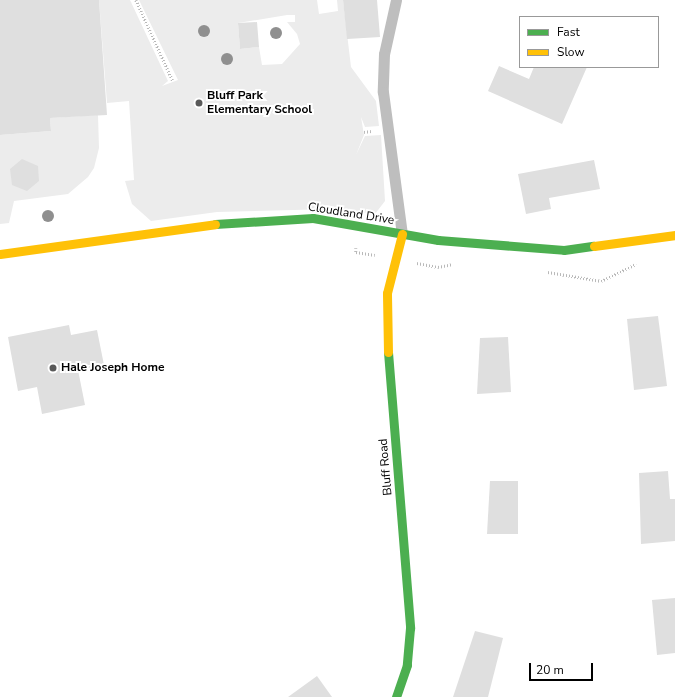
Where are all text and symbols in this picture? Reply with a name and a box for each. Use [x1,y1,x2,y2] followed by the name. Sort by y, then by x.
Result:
[519,16,659,68] legend
[557,24,580,40] text: Fast
[557,44,585,60] text: Slow
[207,89,312,117] place label: Bluff Park Elementary School
[194,98,204,108] marker: Bluff Park Elementary School
[307,200,395,228] street label: Cloudland Drive
[61,361,165,375] place label: Hale Joseph Home
[48,363,58,373] marker: Hale Joseph Home
[376,438,396,496] street label: Bluff Road
[531,655,595,681] scale bar
[536,662,564,678] text: 20 m

